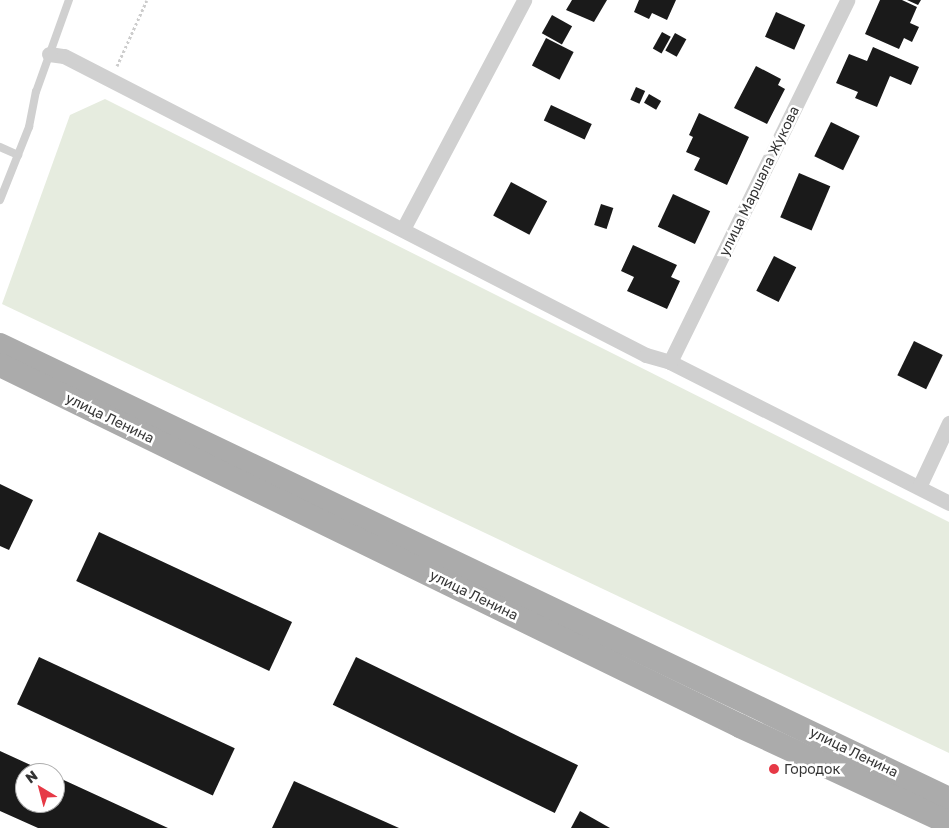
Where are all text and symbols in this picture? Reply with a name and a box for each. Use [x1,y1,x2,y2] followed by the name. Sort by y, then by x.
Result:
[715,103,803,259] street label: улица Маршала Жукова
[63,389,157,447] street label: улица Ленина
[427,566,521,624] street label: улица Ленина
[807,723,901,781] street label: улица Ленина
[784,761,840,777] place label: Городок
[15,763,65,813] north arrow
[768,763,780,775] marker: Городок
[22,766,41,786] text: N

